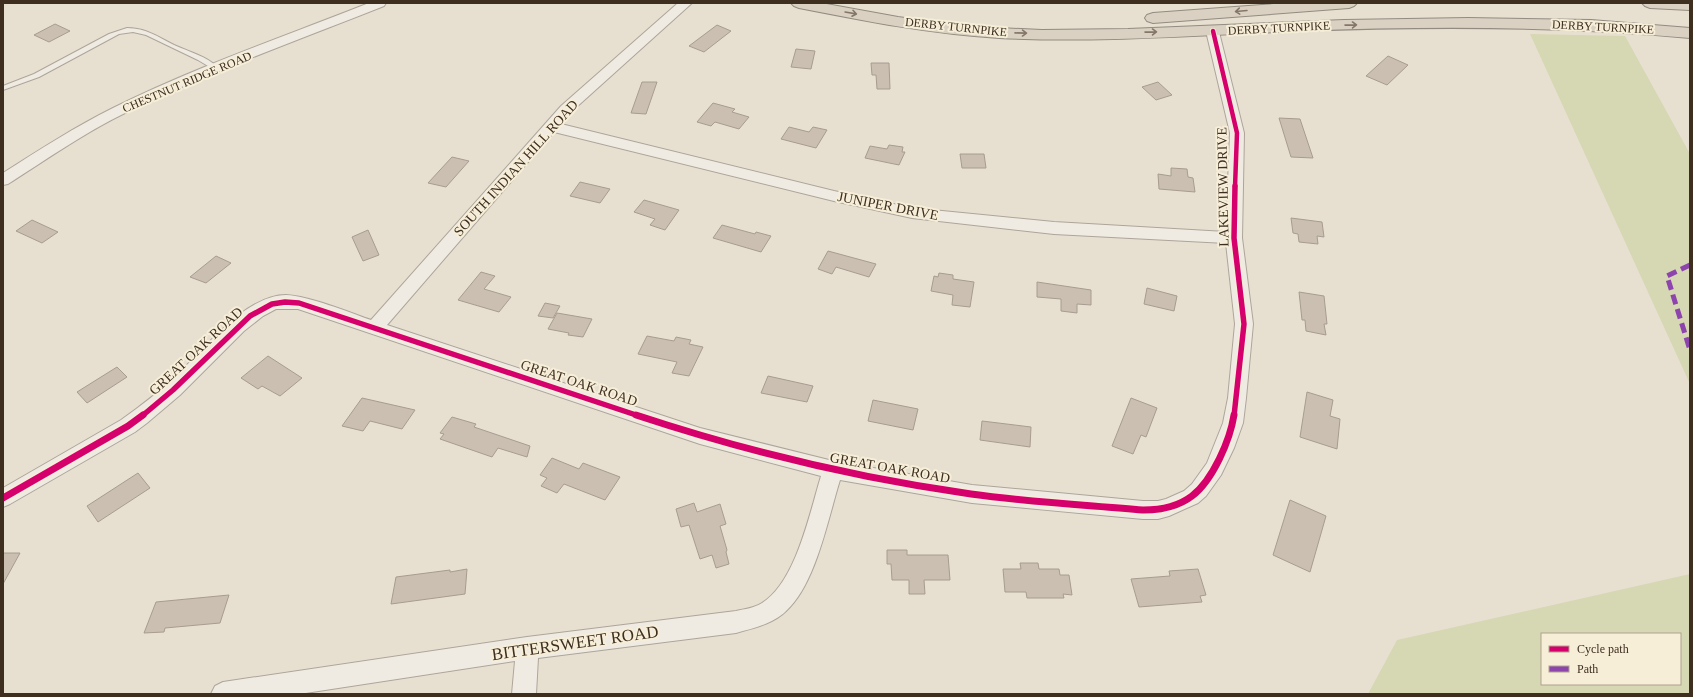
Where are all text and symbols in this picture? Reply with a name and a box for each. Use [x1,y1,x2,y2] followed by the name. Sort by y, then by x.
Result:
[1235,8,1248,15] one-way arrow
[844,10,857,18] one-way arrow
[904,15,1008,39] street label: DERBY TURNPIKE
[1552,17,1654,37] street label: DERBY TURNPIKE
[1228,18,1330,38] street label: DERBY TURNPIKE
[1344,21,1357,29] one-way arrow
[1144,28,1157,36] one-way arrow
[1014,29,1027,37] one-way arrow
[120,48,254,116] street label: CHESTNUT RIDGE ROAD
[451,97,581,239] street label: SOUTH INDIAN HILL ROAD
[1214,127,1232,247] street label: LAKEVIEW DRIVE
[836,189,940,223] street label: JUNIPER DRIVE
[146,304,246,398] street label: GREAT OAK ROAD
[519,357,639,409] street label: GREAT OAK ROAD
[829,450,951,486] street label: GREAT OAK ROAD
[490,622,660,664] street label: BITTERSWEET ROAD
[1541,633,1681,685] legend
[1577,642,1629,656] text: Cycle path
[1577,662,1598,676] text: Path

